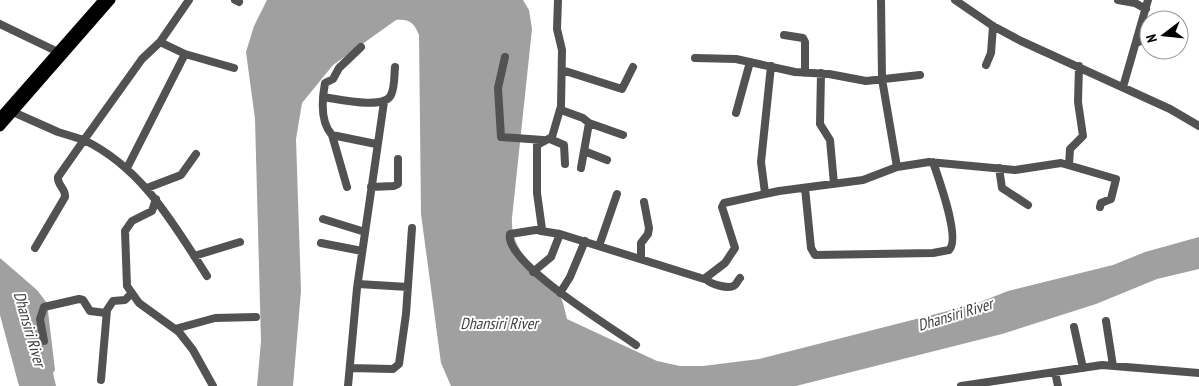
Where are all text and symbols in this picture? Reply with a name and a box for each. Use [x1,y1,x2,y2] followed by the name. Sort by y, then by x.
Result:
[1139,10,1189,60] north arrow
[1142,32,1161,45] text: N
[10,289,51,371] water label: Dhansiri River
[915,292,997,335] water label: Dhansiri River
[460,313,540,333] water label: Dhansiri River

